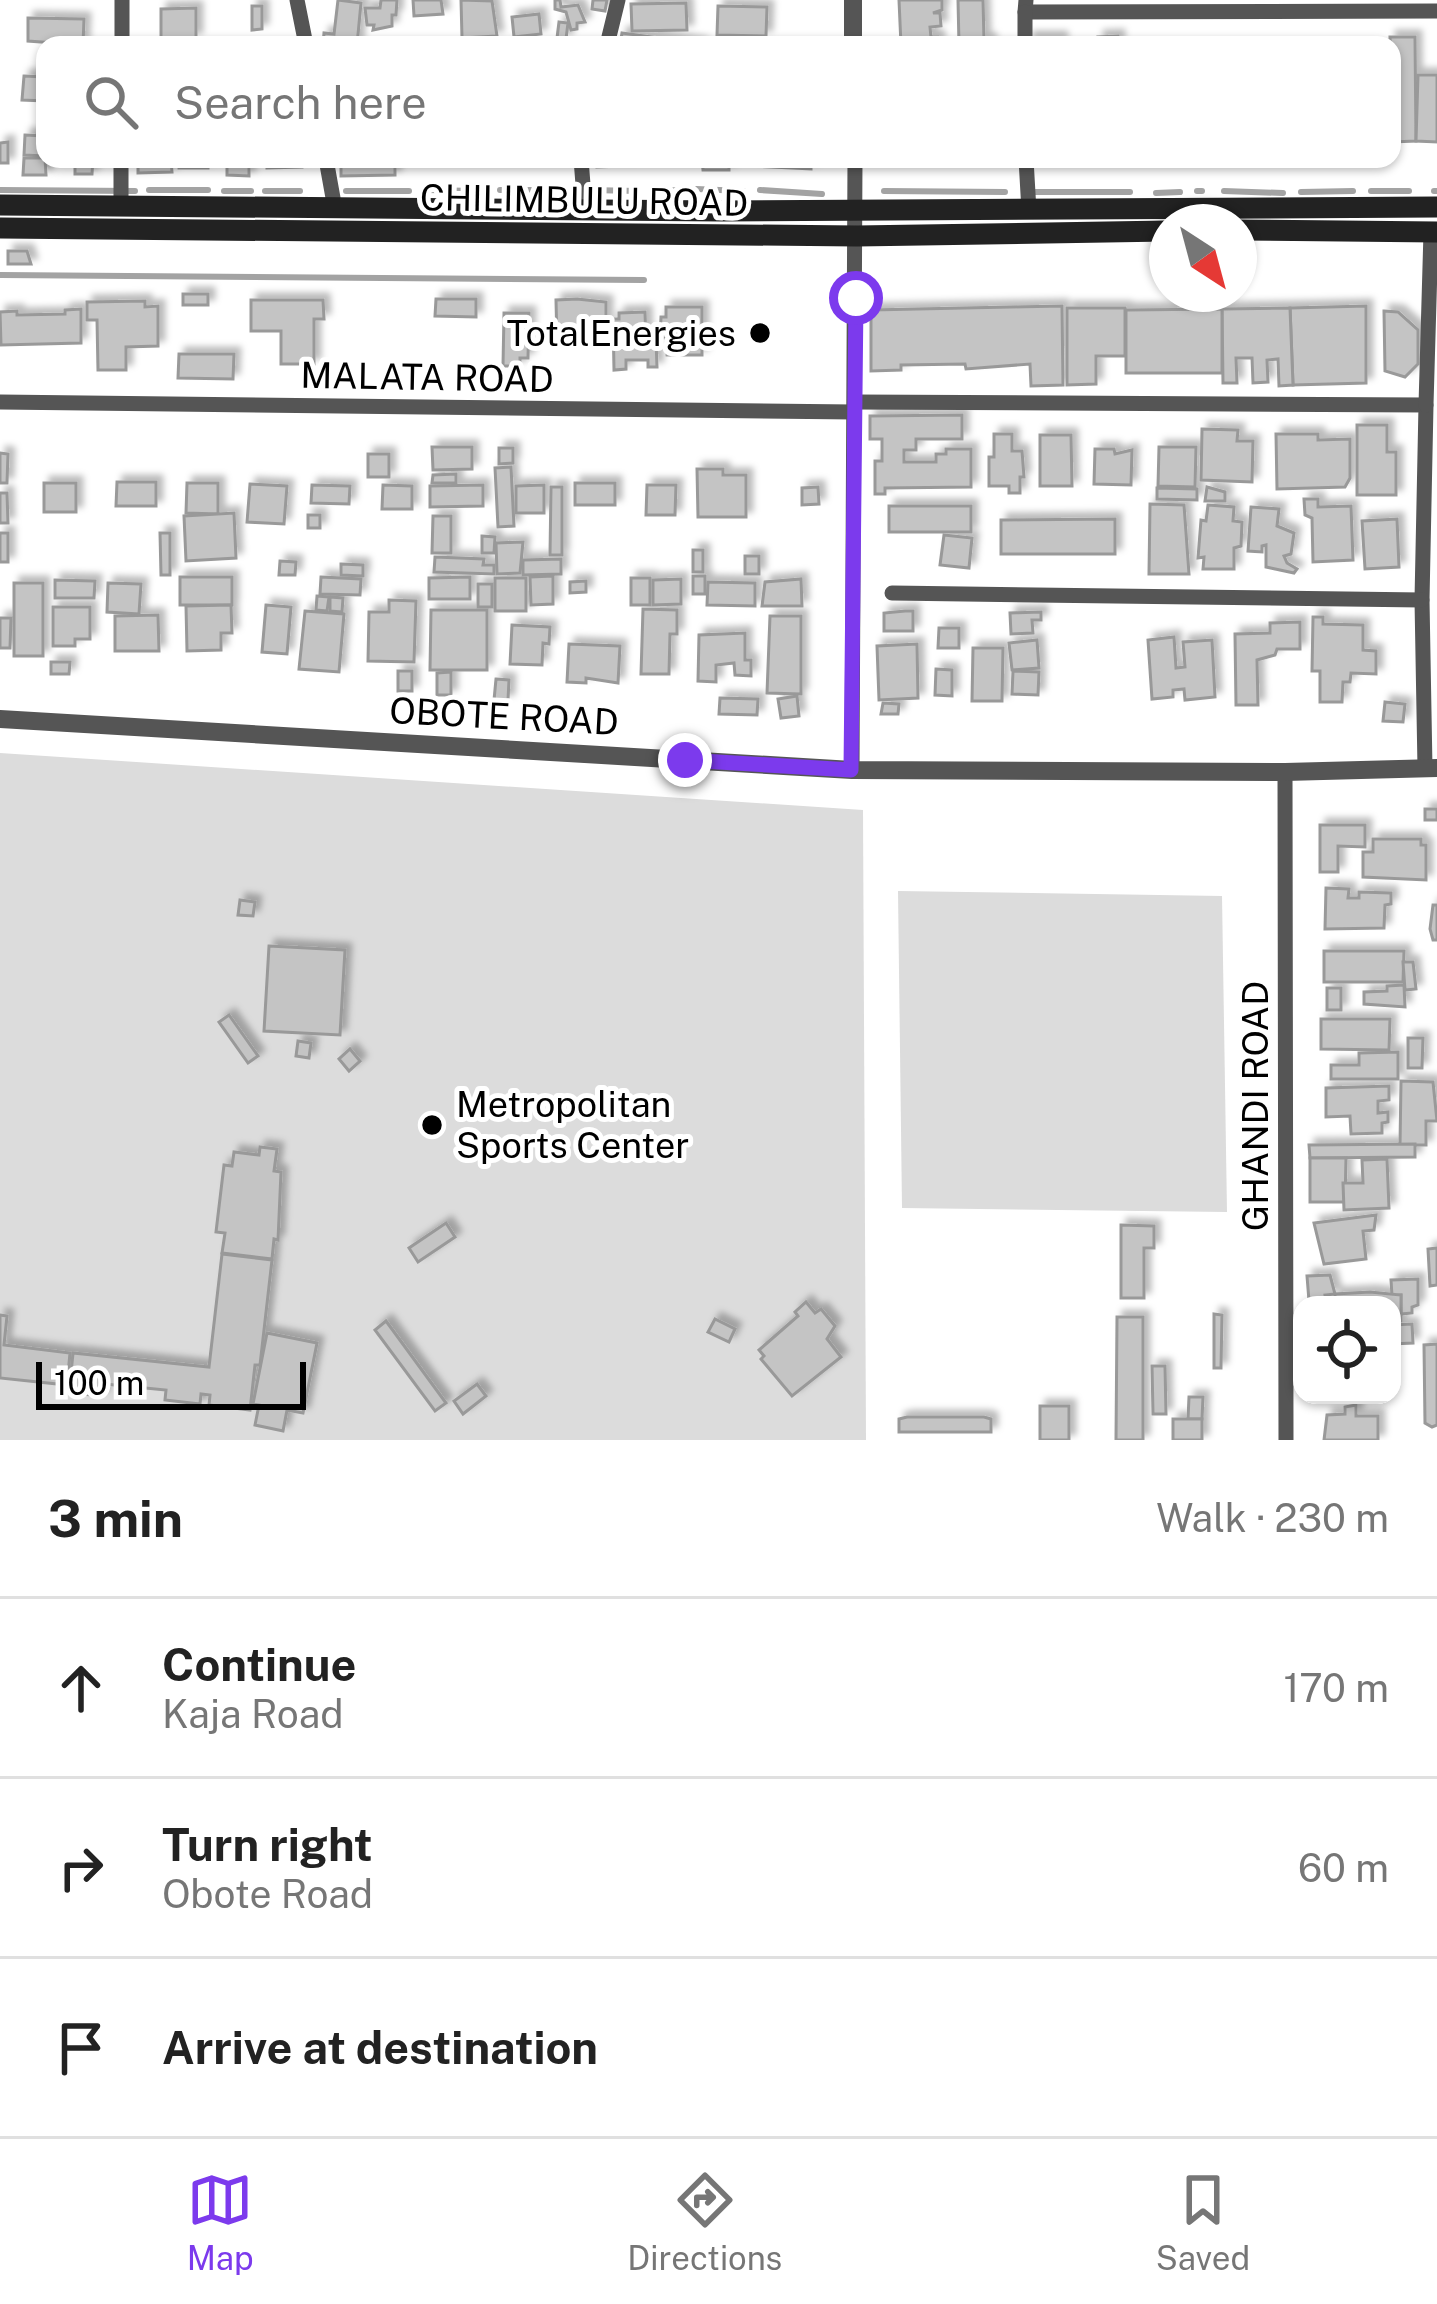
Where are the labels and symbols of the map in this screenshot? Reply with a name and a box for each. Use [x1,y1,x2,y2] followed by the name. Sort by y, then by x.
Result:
[419,176,749,224] street label: CHILIMBULU ROAD
[1149,204,1257,312] north arrow
[829,271,883,325] route start
[507,312,736,354] place label: TotalEnergies
[747,320,773,346] marker: TotalEnergies
[300,354,554,400] street label: MALATA ROAD
[388,689,620,743] street label: OBOTE ROAD
[658,733,712,787] route end
[1234,981,1276,1231] street label: GHANDI ROAD
[456,1083,689,1166] place label: Metropolitan Sports Center
[419,1112,445,1138] marker: Metropolitan Sports Center
[36,1356,306,1409] scale bar

